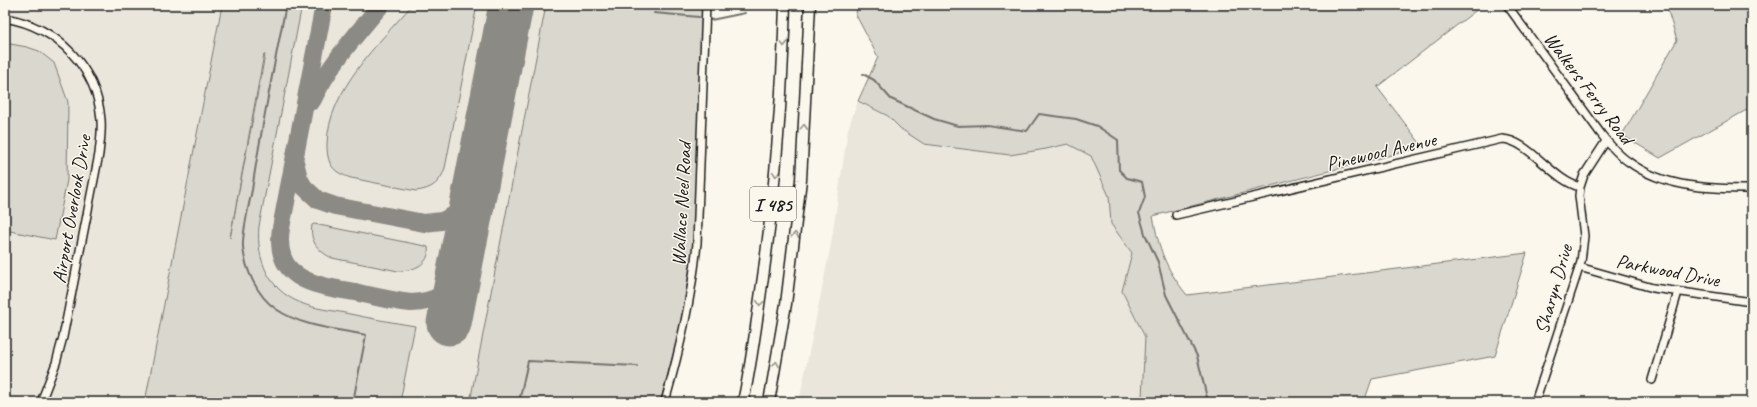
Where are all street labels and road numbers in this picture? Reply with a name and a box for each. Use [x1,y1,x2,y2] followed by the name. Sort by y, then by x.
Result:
[1538,27,1641,152] street label: Walkers Ferry Road
[1324,126,1440,176] street label: Pinewood Avenue
[46,132,97,285] street label: Airport Overlook Drive
[666,138,697,266] street label: Wallace Neel Road
[750,187,796,221] road number: I 485
[1529,240,1579,337] street label: Sharyn Drive
[1614,248,1723,293] street label: Parkwood Drive

